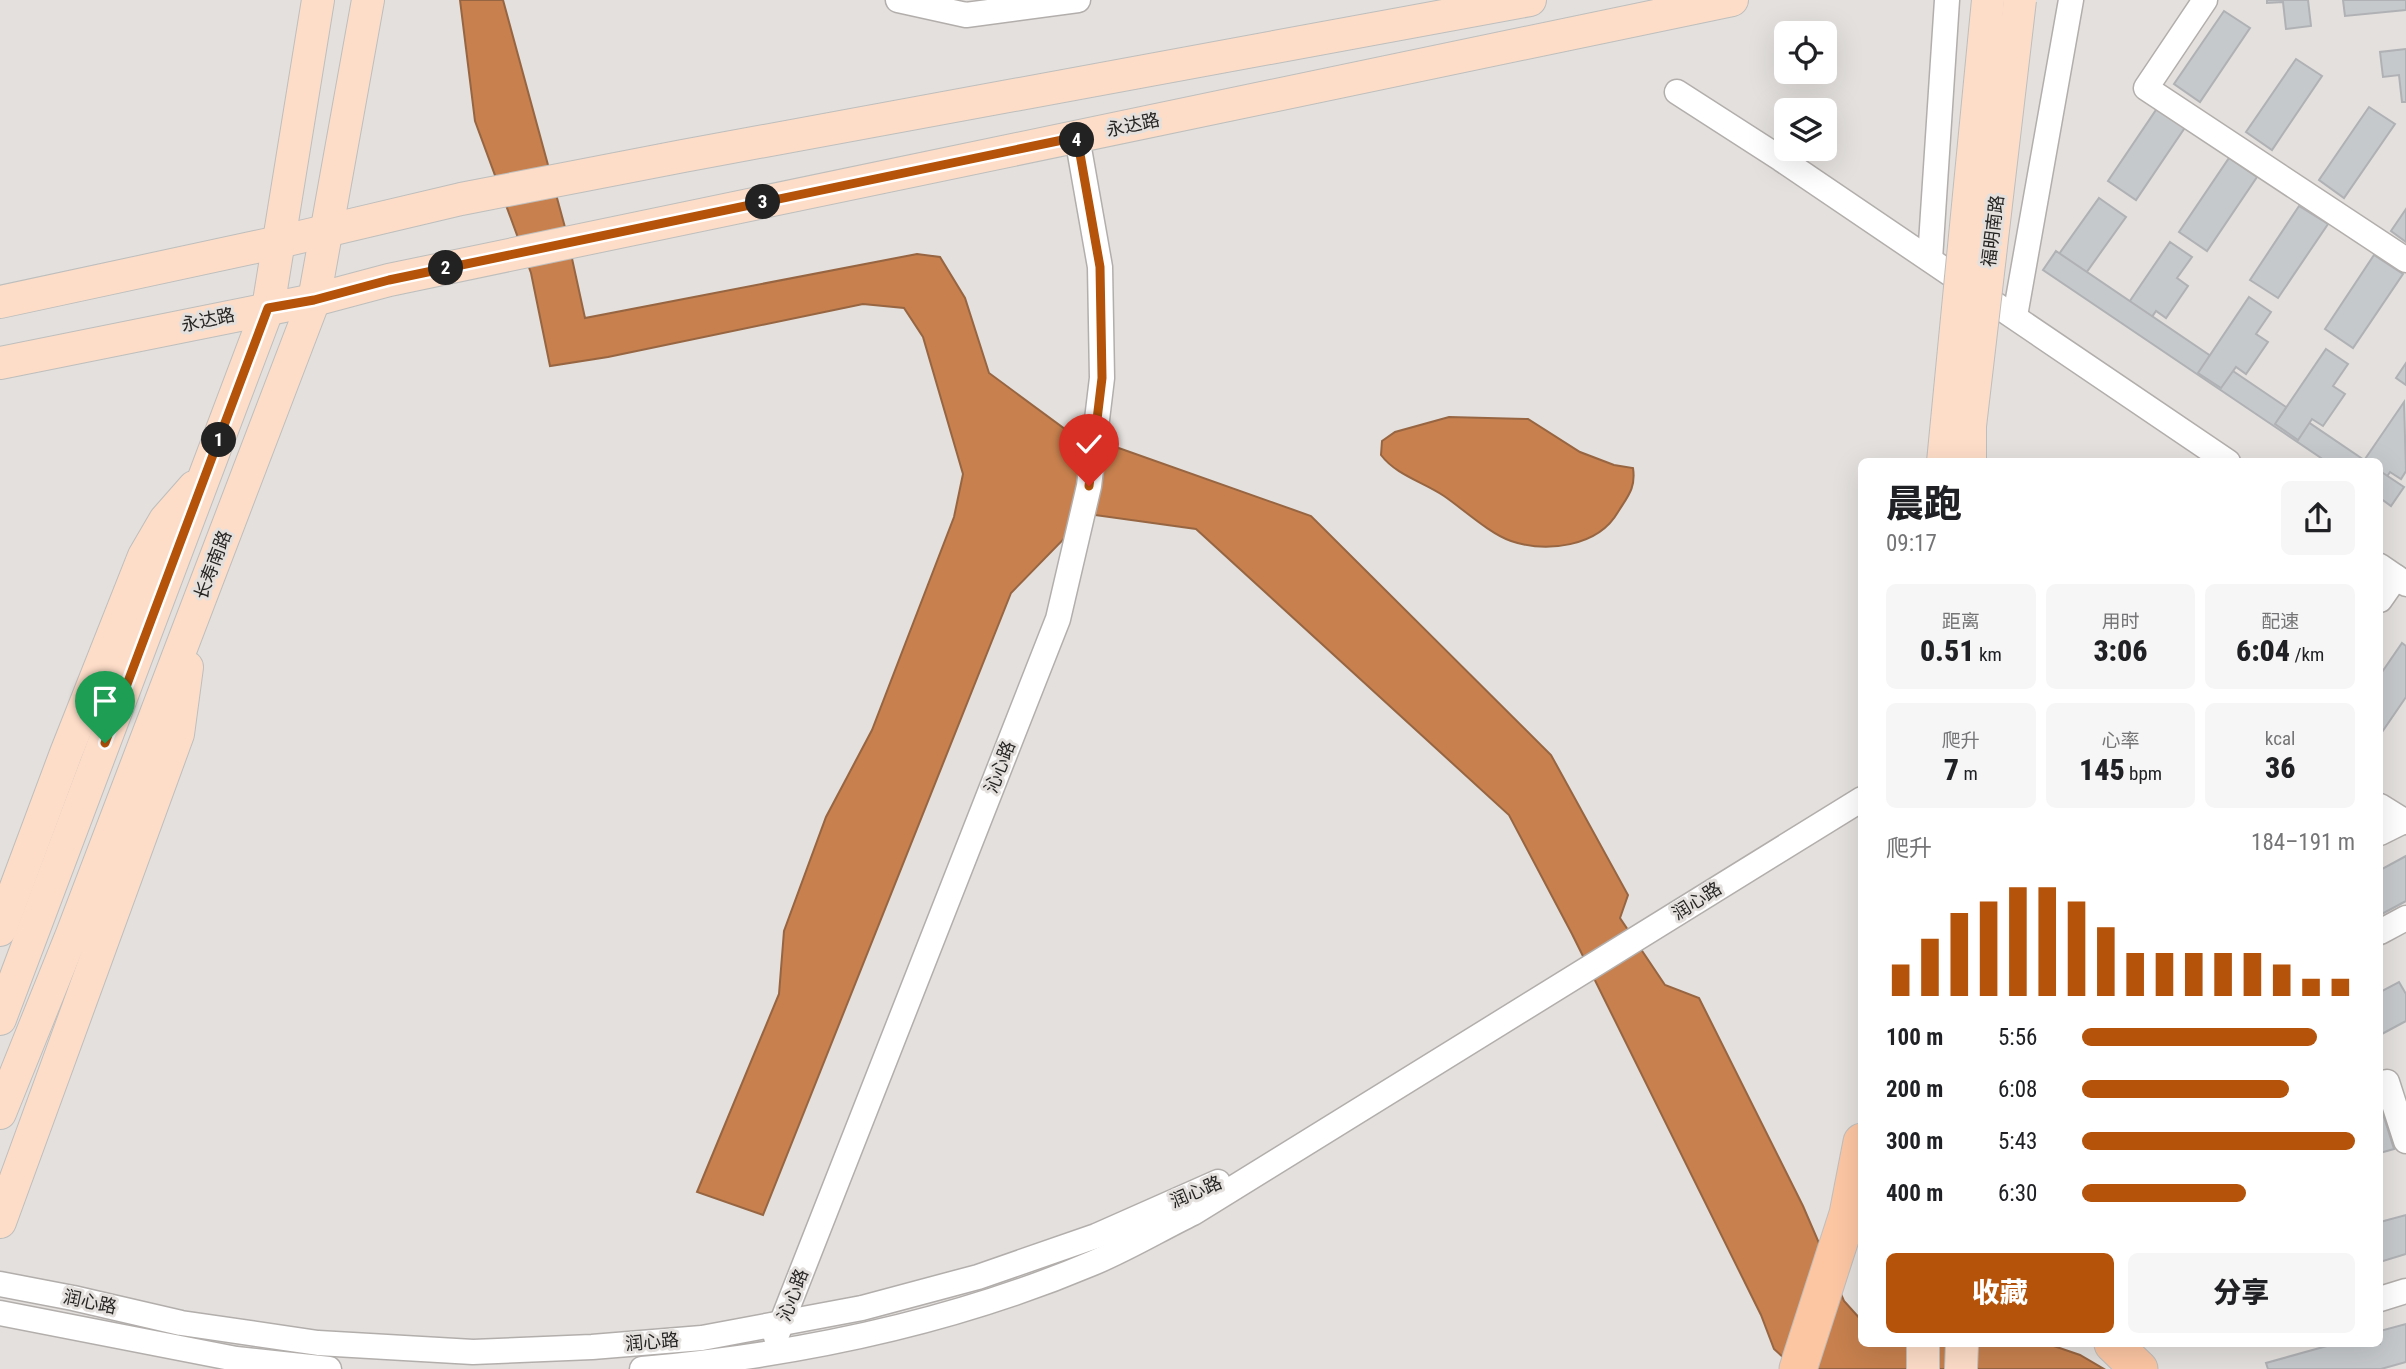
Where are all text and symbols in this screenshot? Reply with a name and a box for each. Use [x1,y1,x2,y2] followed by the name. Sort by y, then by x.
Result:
[1774,21,1837,161] map controls
[1774,21,1837,84] button: locate
[1774,98,1837,161] button: layers
[1104,109,1161,140] street label: 永达路
[1060,122,1094,158] pin: 4
[1072,128,1081,151] text: 4
[746,184,780,220] pin: 3
[758,190,767,213] text: 3
[1978,194,2007,268] street label: 福明南路
[428,250,464,286] pin: 2
[441,256,450,279] text: 2
[179,304,236,335] street label: 永达路
[1059,414,1119,486] pin
[202,422,236,458] pin: 1
[1070,425,1108,463] icon: check
[214,428,223,451] text: 1
[2281,481,2355,555] button: share
[1886,482,1962,526] text: 晨跑
[190,527,235,602] street label: 长寿南路
[1886,530,1937,557] text: 09:17
[1942,610,1980,633] text: 距离
[2101,610,2140,633] text: 用时
[2261,610,2299,633] text: 配速
[1920,633,1975,668] text: 0.51
[2093,633,2148,668] text: 3:06
[2236,633,2290,668] text: 6:04
[1975,643,2002,666] text: km
[2290,643,2324,666] text: /km
[75,671,135,743] pin
[86,682,124,720] icon: arrive
[2265,727,2295,750] text: kcal
[1942,729,1980,752] text: 爬升
[2101,729,2140,752] text: 心率
[980,738,1019,796] street label: 沁心路
[2265,750,2295,785] text: 36
[1944,752,1959,787] text: 7
[2079,752,2125,787] text: 145
[1959,762,1978,785] text: m
[2125,762,2162,785] text: bpm
[2251,829,2355,856] text: 184–191 m
[1886,835,1932,862] text: 爬升
[1668,877,1725,924] street label: 润心路
[1886,1024,1943,1051] text: 100 m
[1998,1024,2037,1051] text: 5:56
[1886,1076,1943,1103] text: 200 m
[1998,1076,2037,1103] text: 6:08
[1886,1128,1943,1155] text: 300 m
[1998,1128,2037,1155] text: 5:43
[1167,1171,1225,1212] street label: 润心路
[1886,1180,1943,1207] text: 400 m
[1998,1180,2037,1207] text: 6:30
[1886,1253,2114,1333] button: 收藏
[2128,1253,2355,1333] button: 分享
[773,1266,812,1324] street label: 沁心路
[62,1286,119,1317] street label: 润心路
[624,1329,680,1354] street label: 润心路

